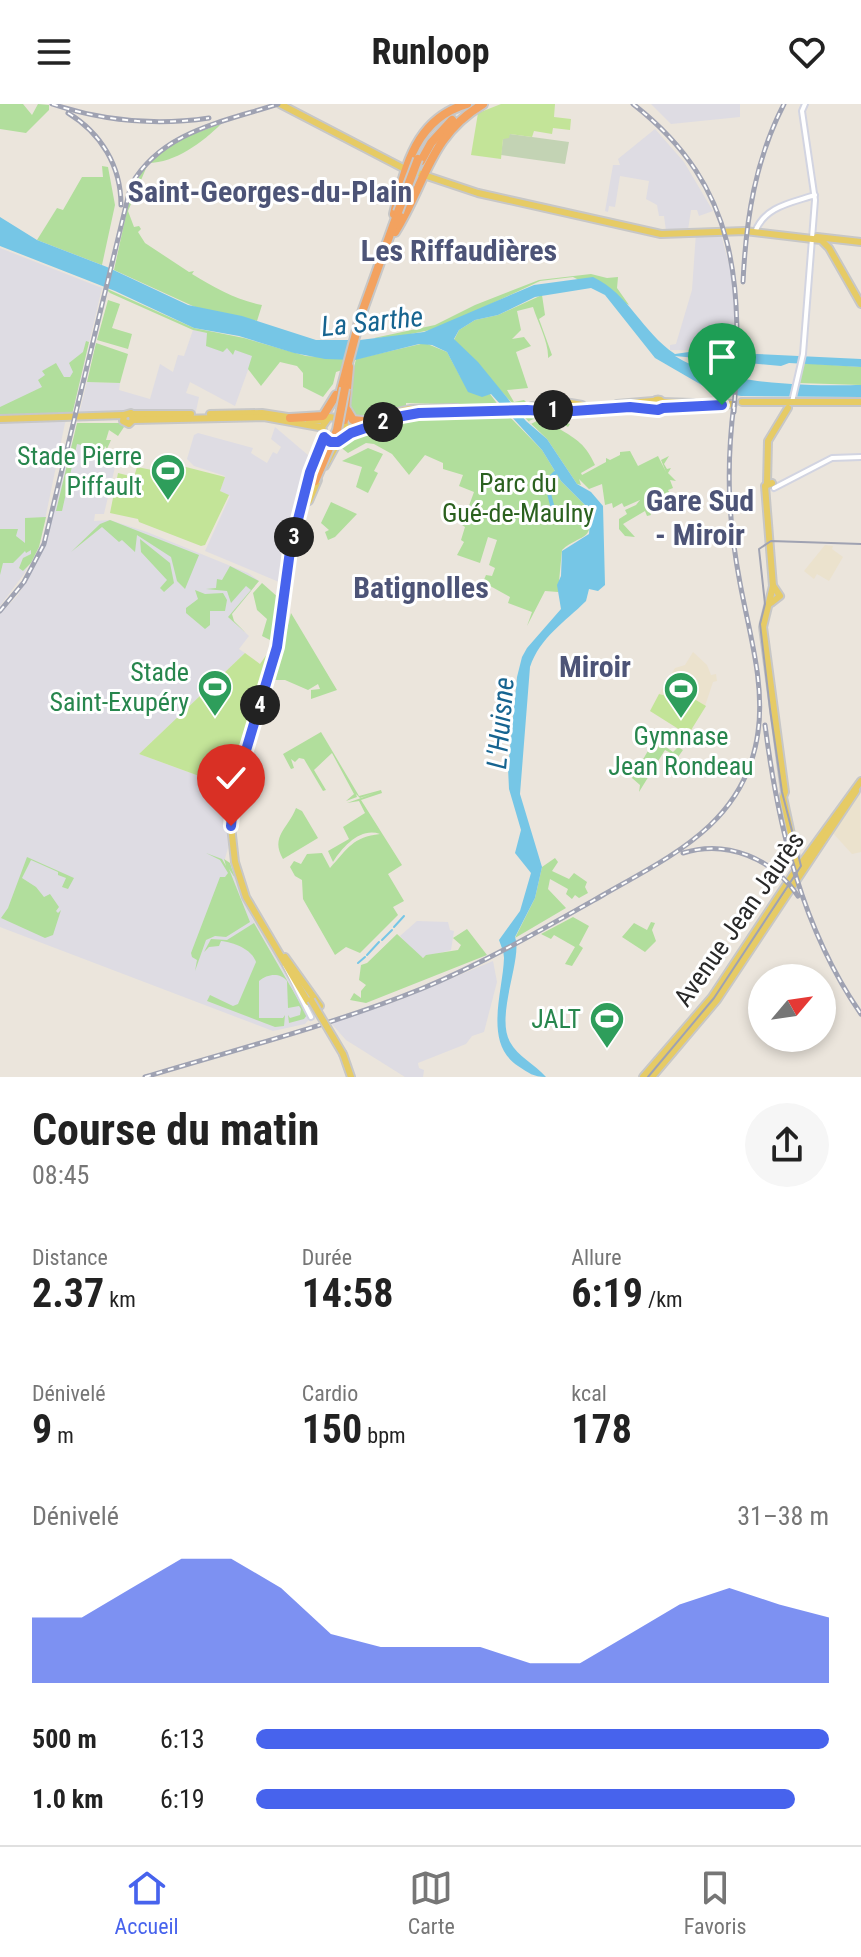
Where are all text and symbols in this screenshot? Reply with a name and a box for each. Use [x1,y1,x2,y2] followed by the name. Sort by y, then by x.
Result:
[32,30,76,74] icon: menu
[785,30,829,74] icon: heart
[371,31,490,73] text: Runloop
[128,174,412,209] district label: Saint-Georges-du-Plain
[361,233,557,268] district label: Les Riffaudières
[319,300,425,343] water label: La Sarthe
[688,323,756,405] pin
[700,335,744,379] icon: arrive
[533,390,573,430] pin: 1
[547,397,559,422] text: 1
[363,402,403,442] pin: 2
[377,409,389,434] text: 2
[17,441,142,501] place label: Stade Pierre Piffault
[149,452,187,502] sports icon: Stade Pierre Piffault
[442,468,594,528] park label: Parc du Gué-de-Maulny
[646,483,754,552] district label: Gare Sud - Miroir
[274,517,314,557] pin: 3
[288,524,300,549] text: 3
[353,570,489,605] district label: Batignolles
[559,649,631,684] district label: Miroir
[49,657,189,717] place label: Stade Saint-Exupéry
[196,668,234,718] sports icon: Stade Saint-Exupéry
[662,670,700,720] sports icon: Gymnase Jean Rondeau
[480,676,521,770] water label: L'Huisne
[240,685,280,725] pin: 4
[254,692,266,717] text: 4
[608,721,754,781] place label: Gymnase Jean Rondeau
[197,744,265,826] pin
[209,756,253,800] icon: check
[668,826,810,1012] street label: Avenue Jean Jaurès
[748,964,836,1052] north arrow
[748,964,836,1052] map controls
[588,1000,626,1050] sports icon: JALT
[531,1004,581,1034] place label: JALT
[745,1103,829,1187] button: share
[32,1104,320,1156] text: Course du matin
[32,1160,89,1190] text: 08:45
[32,1245,108,1270] text: Distance
[302,1245,352,1270] text: Durée
[571,1245,622,1270] text: Allure
[32,1270,104,1317] text: 2.37
[302,1270,393,1317] text: 14:58
[571,1270,643,1317] text: 6:19
[104,1287,136,1312] text: km
[643,1287,683,1312] text: /km
[32,1381,106,1406] text: Dénivelé
[302,1381,358,1406] text: Cardio
[571,1381,607,1406] text: kcal
[32,1406,52,1453] text: 9
[302,1406,362,1453] text: 150
[571,1406,632,1453] text: 178
[52,1423,74,1448] text: m
[362,1423,406,1448] text: bpm
[32,1501,119,1531] text: Dénivelé
[737,1501,829,1531] text: 31–38 m
[32,1724,97,1754] text: 500 m
[160,1724,205,1754] text: 6:13
[32,1784,104,1814] text: 1.0 km
[160,1784,205,1814] text: 6:19
[115,1866,179,1939] tab: Accueil
[408,1866,455,1939] tab: Carte
[684,1866,746,1939] tab: Favoris

